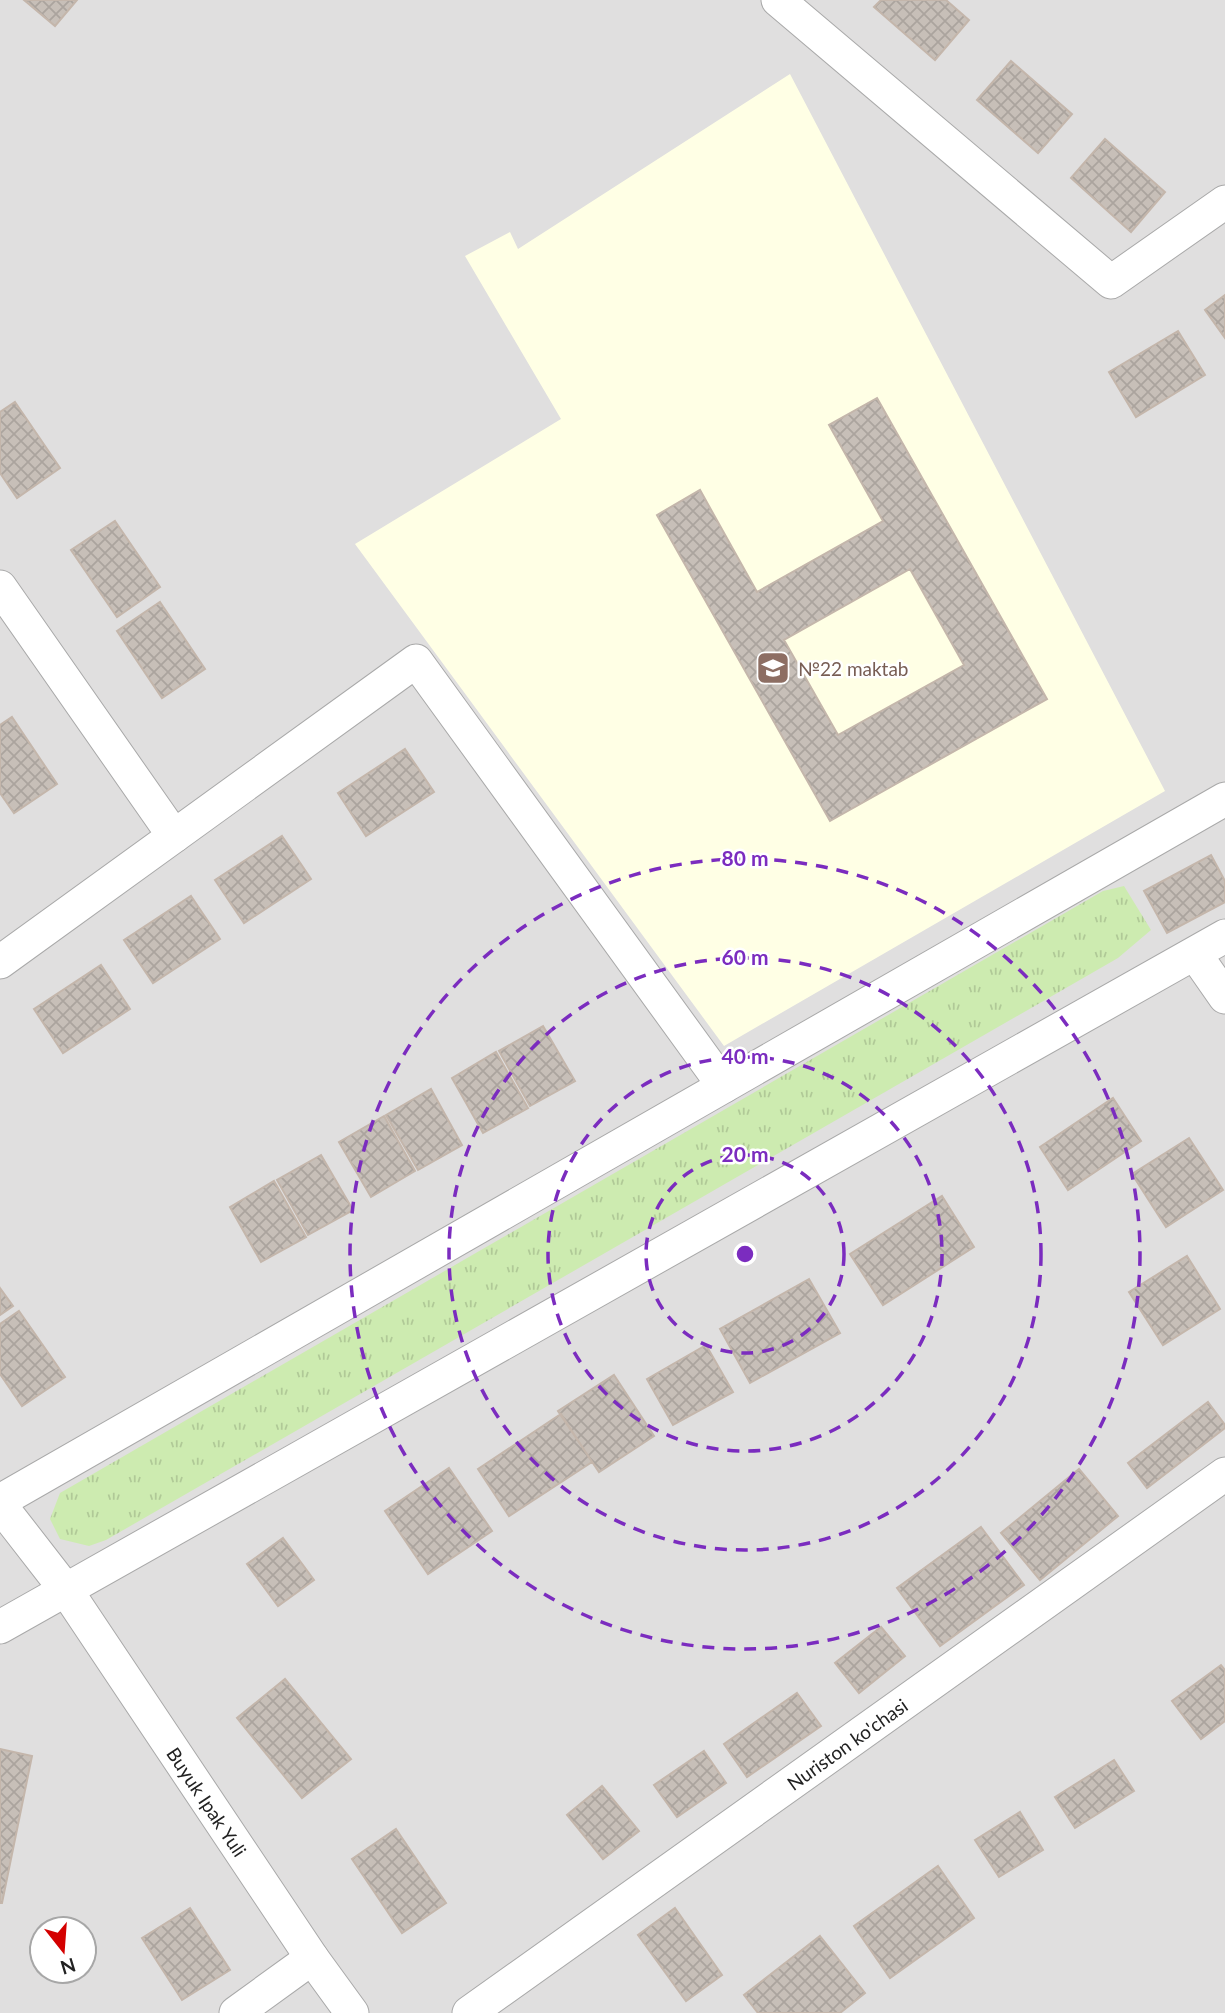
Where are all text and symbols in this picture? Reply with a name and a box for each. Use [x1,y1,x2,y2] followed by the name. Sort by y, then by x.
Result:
[754,649,792,687] school or university icon: №22 maktab
[798,657,909,680] place label: №22 maktab
[721,845,769,870] text: 80 m
[721,944,769,969] text: 60 m
[721,1043,769,1068] text: 40 m
[721,1141,769,1166] text: 20 m
[733,1242,757,1266] centre of rings
[782,1693,912,1794] street label: Nuriston ko'chasi
[163,1742,252,1860] street label: Buyuk Ipak Yuli
[28,1915,98,1985] north arrow
[58,1954,78,1980] text: N

